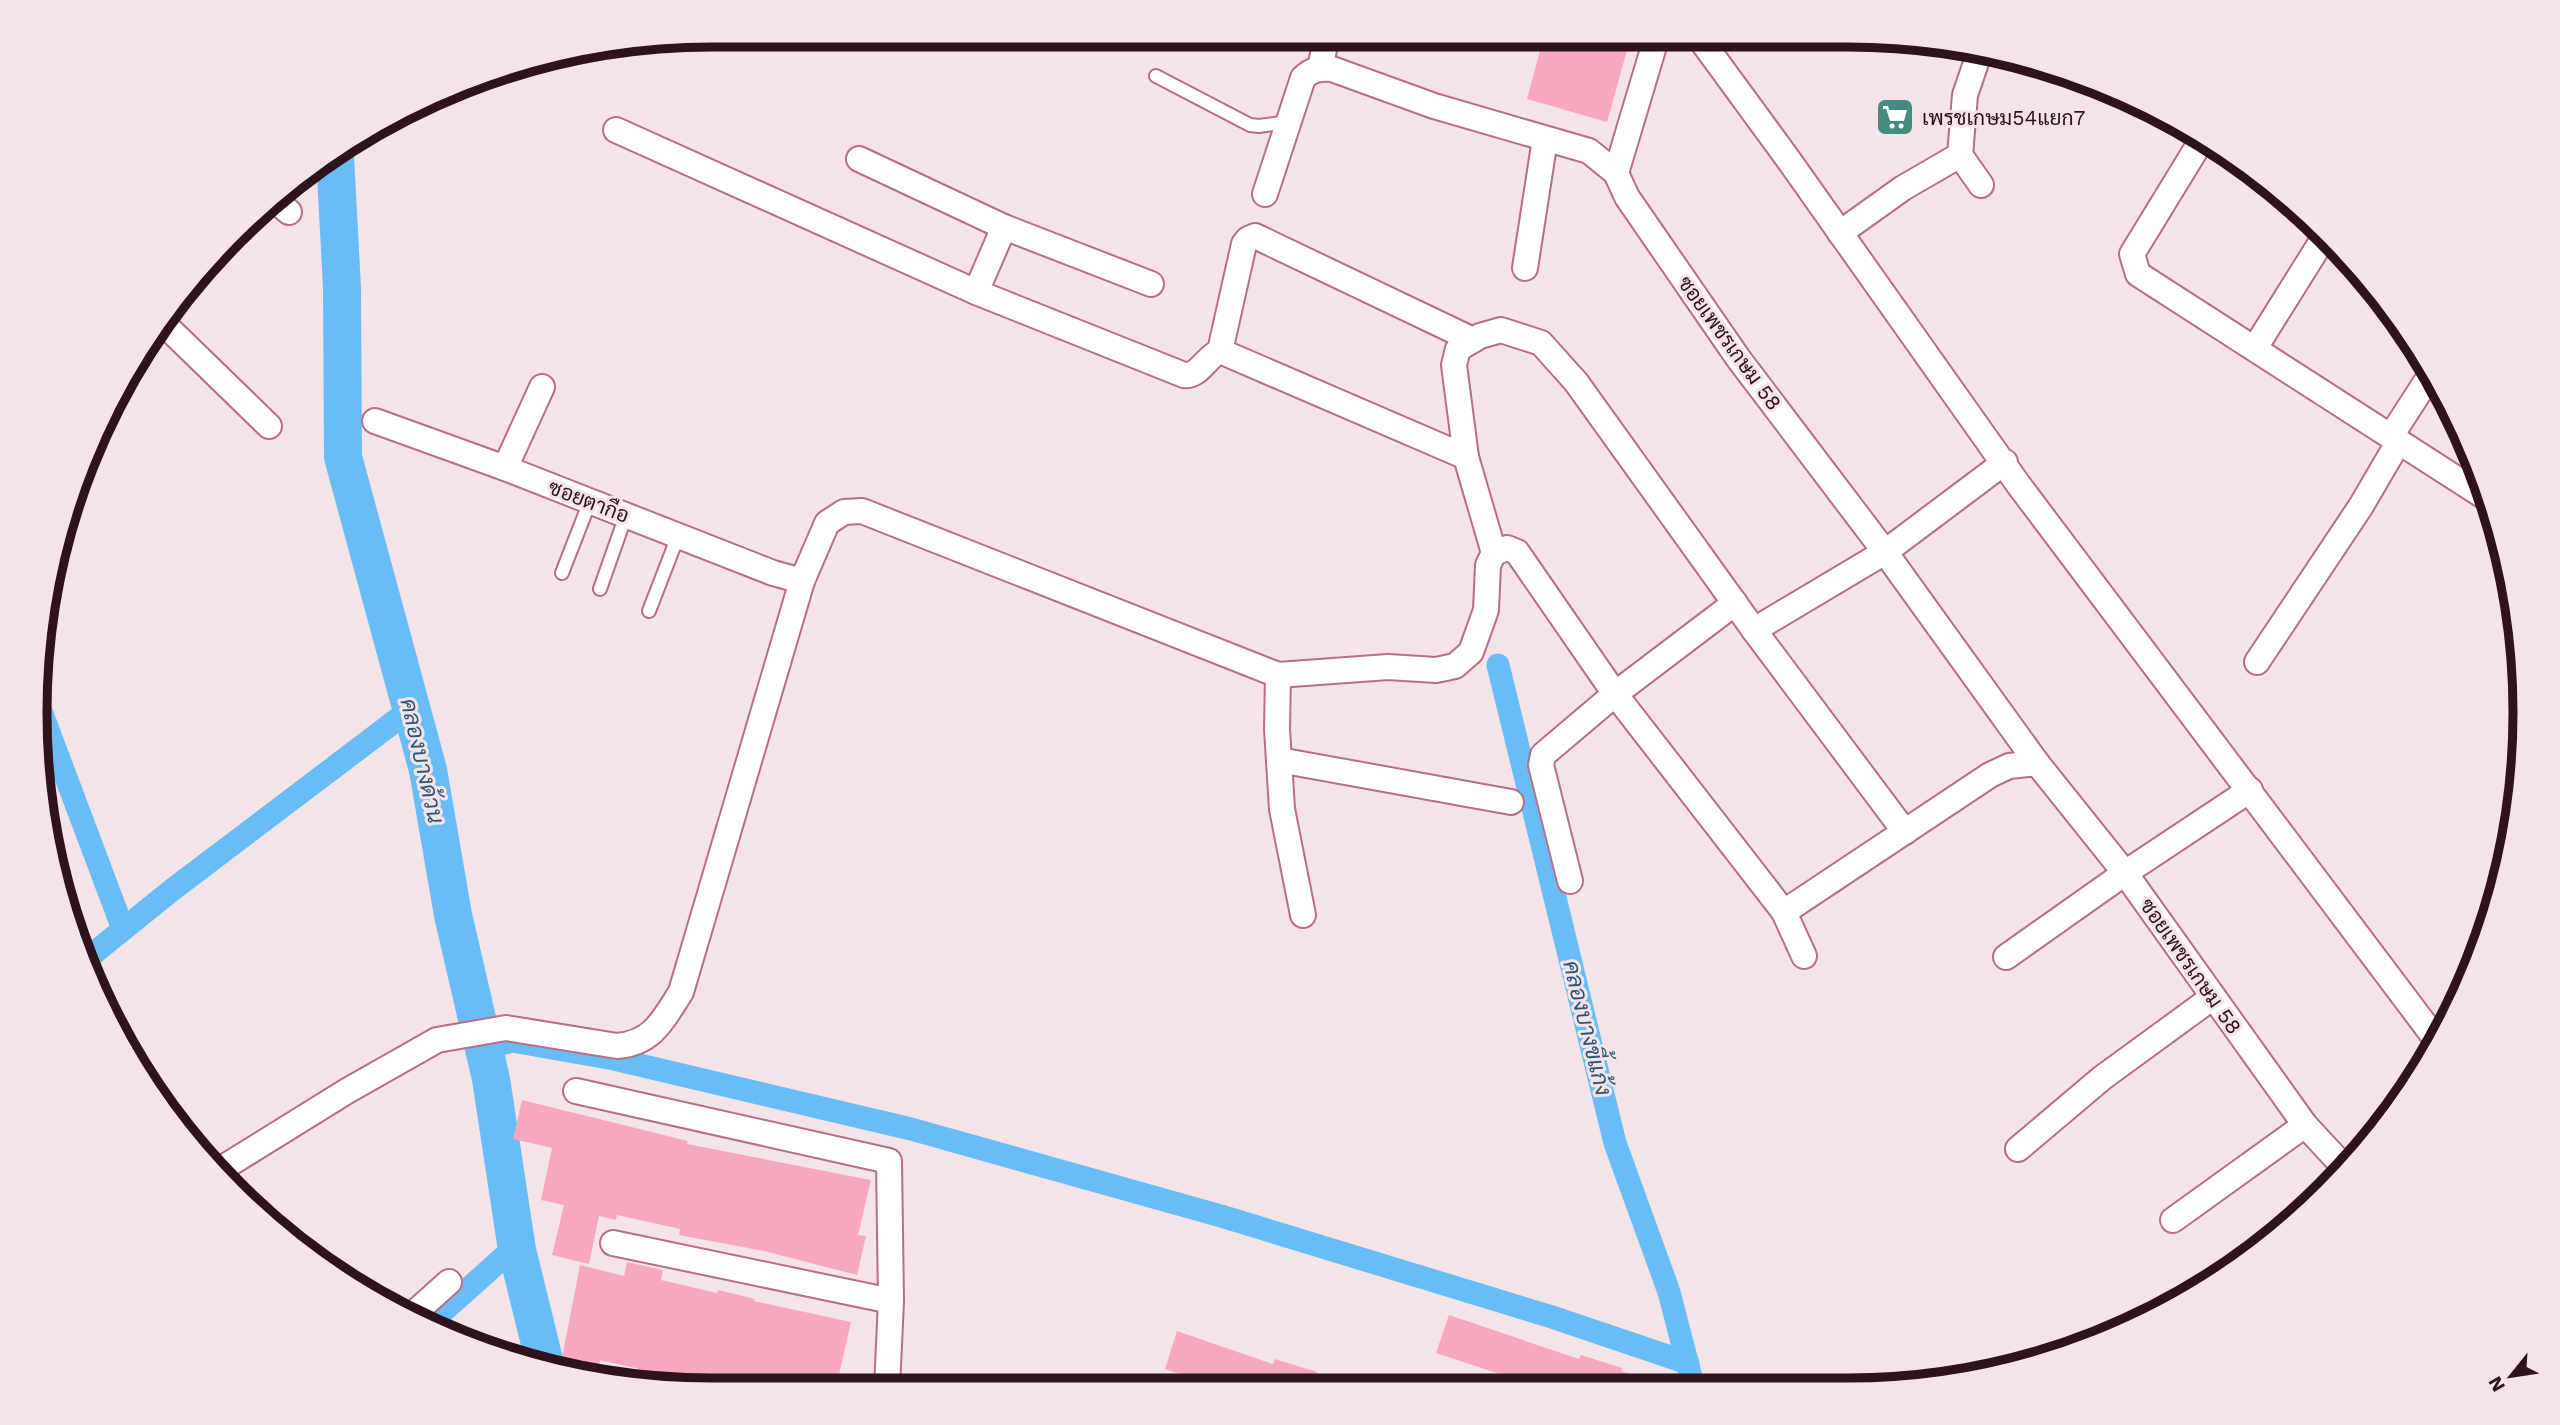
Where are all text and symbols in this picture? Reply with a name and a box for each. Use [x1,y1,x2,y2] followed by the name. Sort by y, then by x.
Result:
[1874,96,1916,138] supermarket icon: เพรชเกษม54แยก7
[1922,105,2086,130] place label: เพรชเกษม54แยก7
[1673,271,1787,415] street label: ซอยเพชรเกษม 58
[545,473,633,528] street label: ซอยตากือ
[394,696,451,827] water label: คลองบางด้วน
[2135,893,2247,1039] street label: ซอยเพชรเกษม 58
[1557,955,1626,1098] water label: คลองบางขี้แก้ง
[2476,1341,2546,1411] north arrow
[2483,1372,2510,1396] text: N

